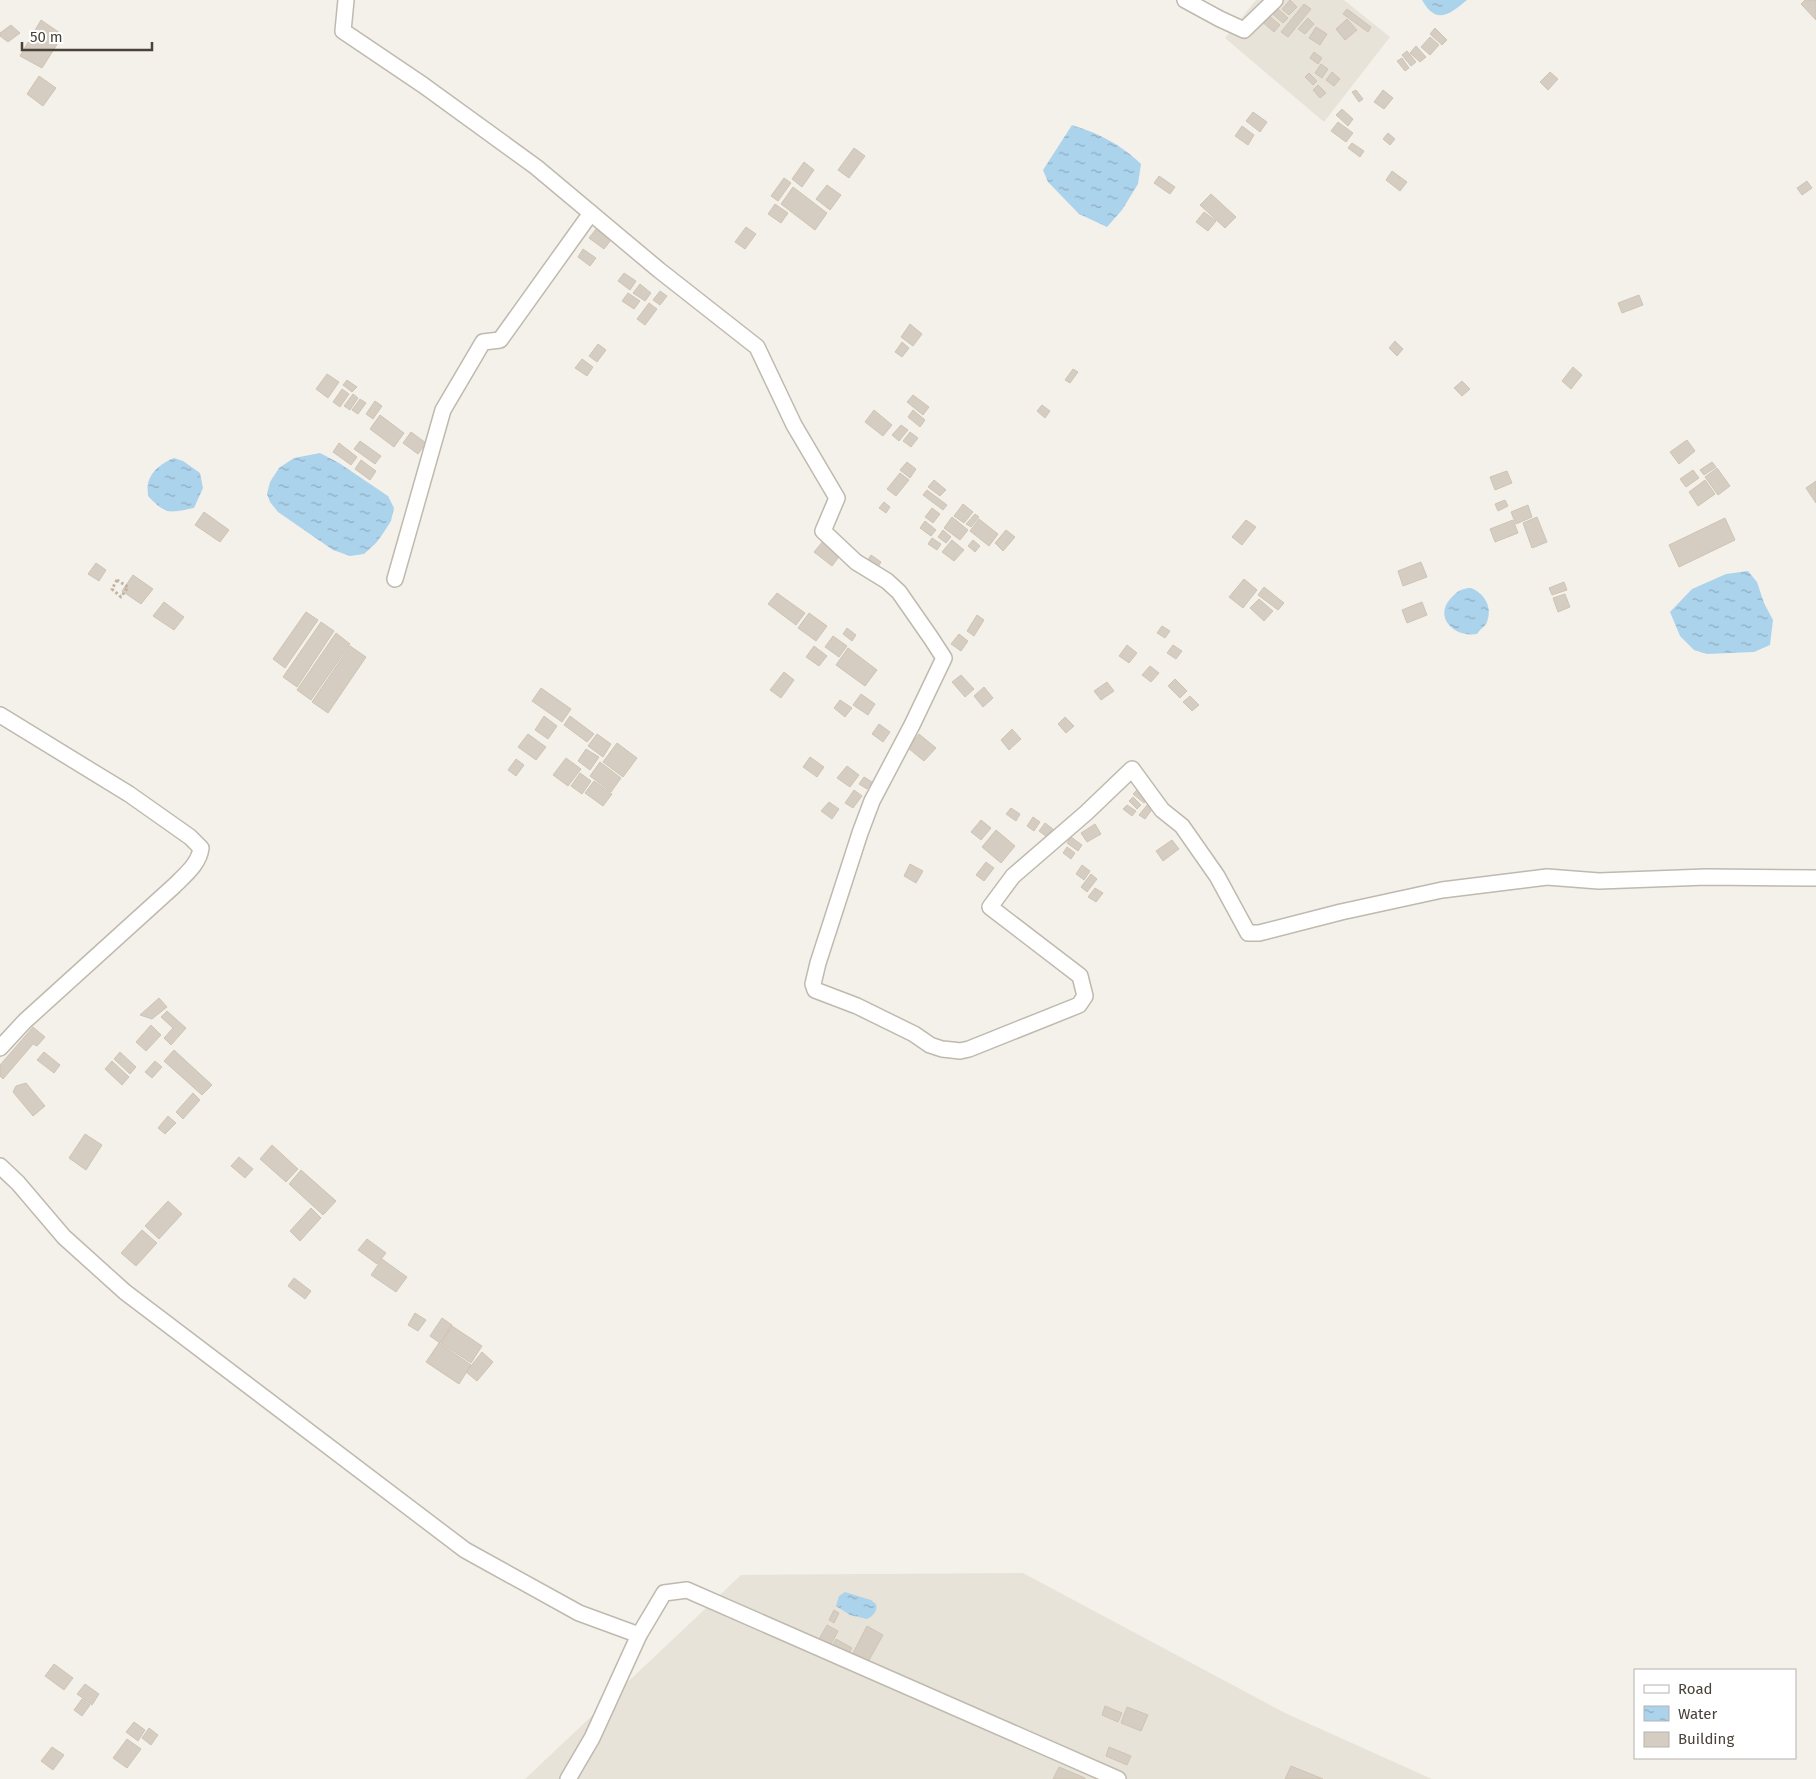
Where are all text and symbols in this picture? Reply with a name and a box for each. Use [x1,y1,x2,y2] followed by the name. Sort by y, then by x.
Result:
[22,20,152,52] scale bar
[30,28,63,46] text: 50 m
[1634,1669,1796,1759] legend
[1678,1680,1713,1698] text: Road
[1678,1705,1717,1723] text: Water
[1678,1730,1734,1748] text: Building

